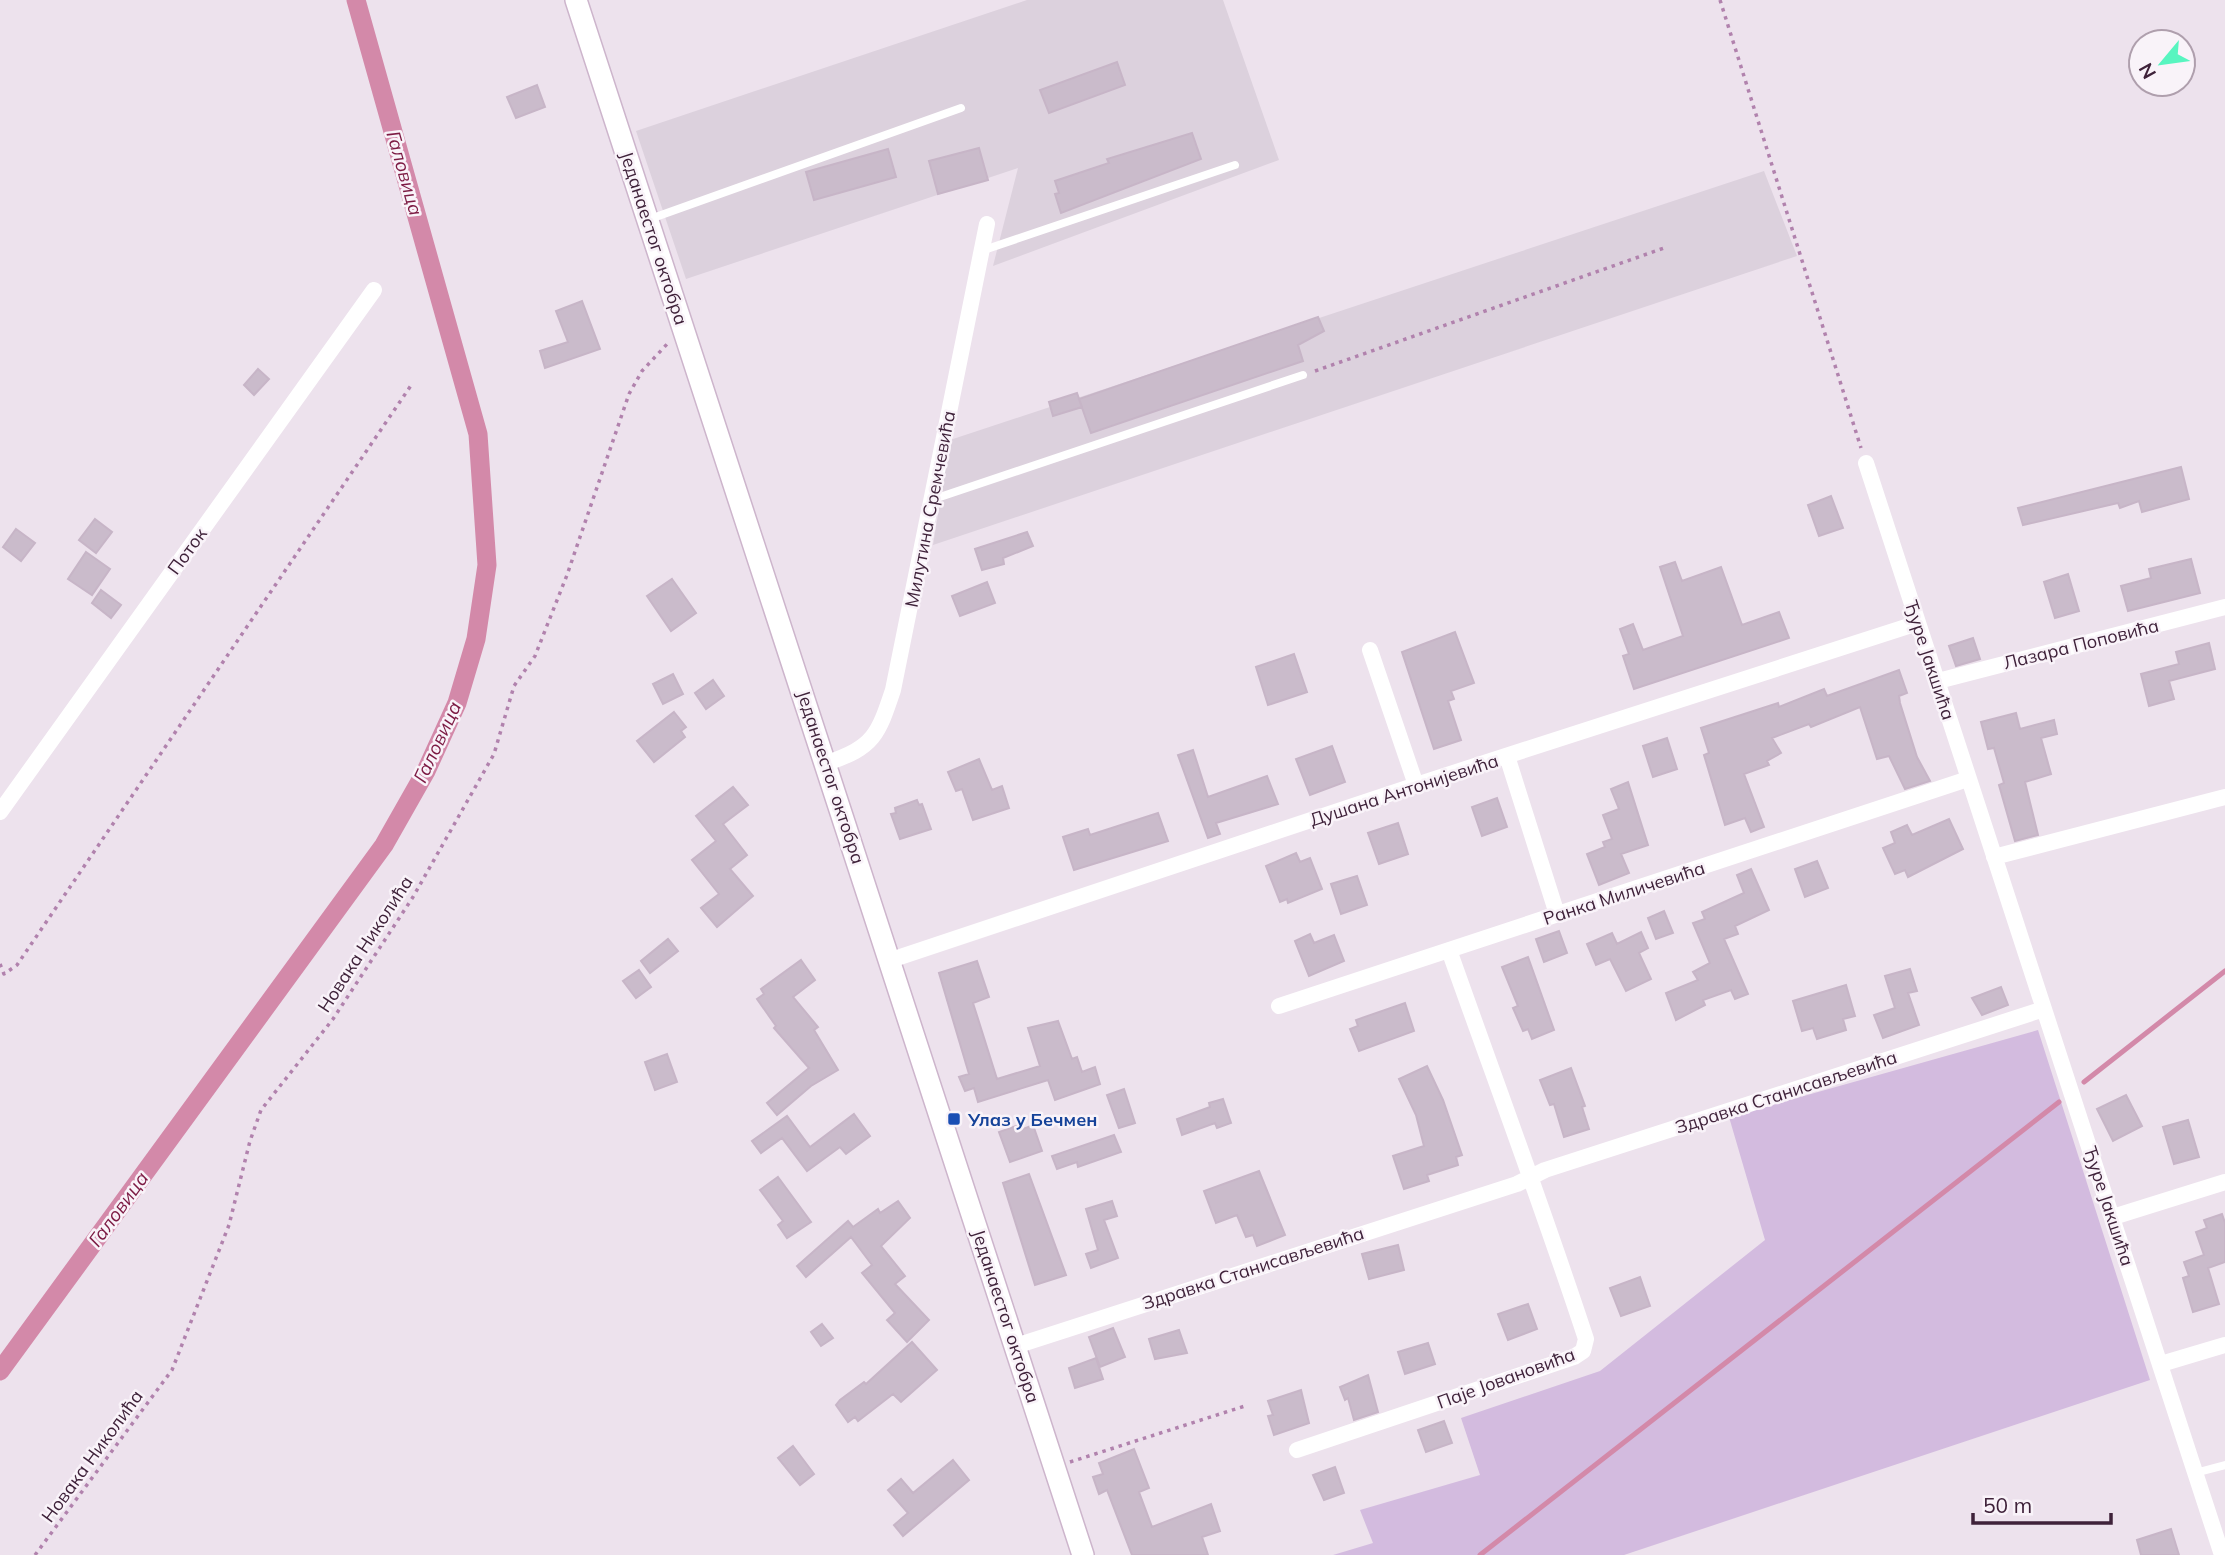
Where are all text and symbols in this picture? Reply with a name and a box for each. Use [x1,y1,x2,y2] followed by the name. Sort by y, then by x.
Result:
[2127,28,2197,98] north arrow
[2133,59,2161,83] text: N
[381,128,429,218] water label: Галовица
[615,148,693,328] street label: Једанаестог октобра
[900,409,960,609] street label: Милутина Сремчевића
[162,523,212,579] street label: Поток
[1900,597,1960,723] street label: Ђуре Јакшића
[2001,614,2161,674] street label: Лазара Поповића
[792,687,870,867] street label: Једанаестог октобра
[408,698,466,786] water label: Галовица
[1307,749,1501,831] street label: Душана Антонијевића
[1540,856,1708,930] street label: Ранка Миличевића
[312,871,418,1017] street label: Новака Николића
[1672,1045,1900,1139] street label: Здравка Станисављевића
[967,1108,1097,1131] place label: Улаз у Бечмен
[946,1111,962,1127] marker: Улаз у Бечмен
[2079,1143,2139,1269] street label: Ђуре Јакшића
[83,1167,153,1251] water label: Галовица
[1139,1221,1367,1315] street label: Здравка Станисављевића
[967,1226,1045,1406] street label: Једанаестог октобра
[1434,1342,1578,1414] street label: Паје Јовановића
[36,1385,148,1527] street label: Новака Николића
[1973,1482,2111,1526] scale bar
[1983,1492,2032,1518] text: 50 m

